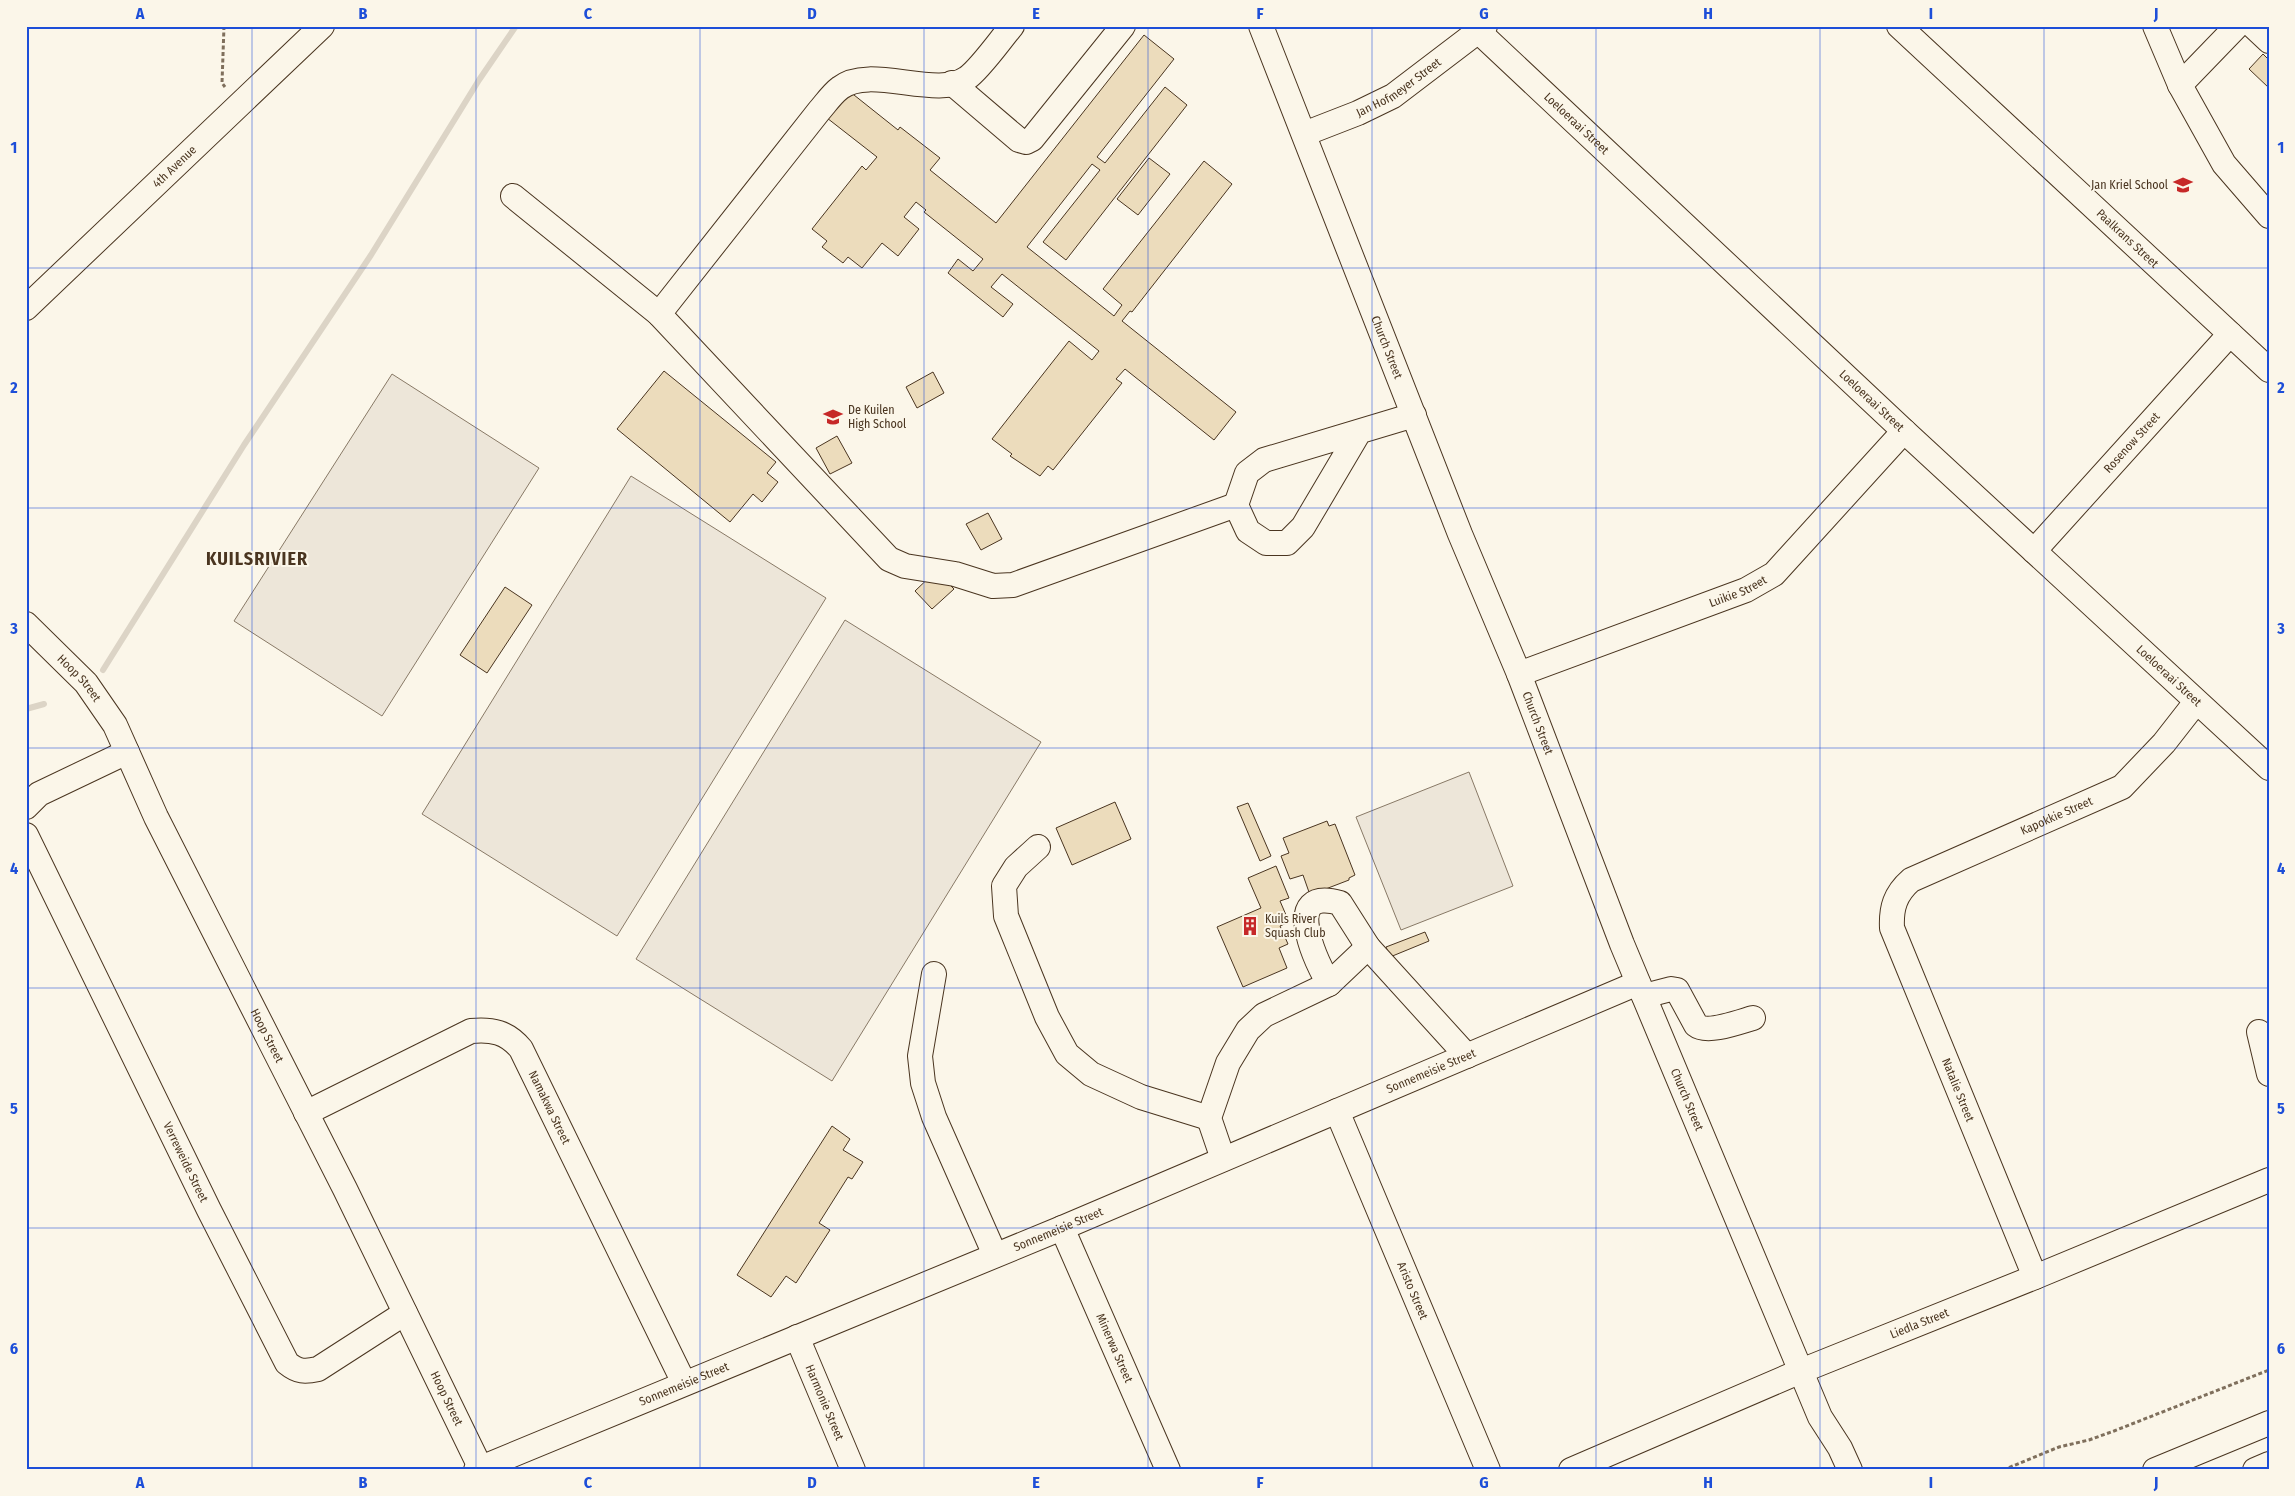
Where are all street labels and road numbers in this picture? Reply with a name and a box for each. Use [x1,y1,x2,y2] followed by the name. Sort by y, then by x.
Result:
[1354,55,1444,120] street label: Jan Hofmeyer Street
[1541,90,1612,157] street label: Loeloeraai Street
[150,143,199,191] street label: 4th Avenue
[2094,206,2161,271] street label: Paalkrans Street
[1368,314,1405,381] street label: Church Street
[1836,367,1907,434] street label: Loeloeraai Street
[2101,409,2163,476] street label: Rosenow Street
[1707,573,1769,610] street label: Luikie Street
[2133,642,2204,709] street label: Loeloeraai Street
[54,652,104,704] street label: Hoop Street
[1519,690,1556,757] street label: Church Street
[2018,794,2095,838] street label: Kapokkie Street
[247,1006,287,1065] street label: Hoop Street
[1384,1046,1478,1096] street label: Sonnemeisie Street
[1939,1056,1977,1124] street label: Natalie Street
[1668,1066,1706,1133] street label: Church Street
[526,1068,573,1146] street label: Namakwa Street
[160,1120,211,1205] street label: Verreweide Street
[1011,1204,1105,1254] street label: Sonnemeisie Street
[1394,1260,1431,1322] street label: Aristo Street
[1888,1305,1951,1342] street label: Liedla Street
[1093,1311,1136,1385] street label: Minerwa Street
[637,1359,731,1409] street label: Sonnemeisie Street
[802,1363,847,1442] street label: Harmonie Street
[428,1369,466,1428] street label: Hoop Street

